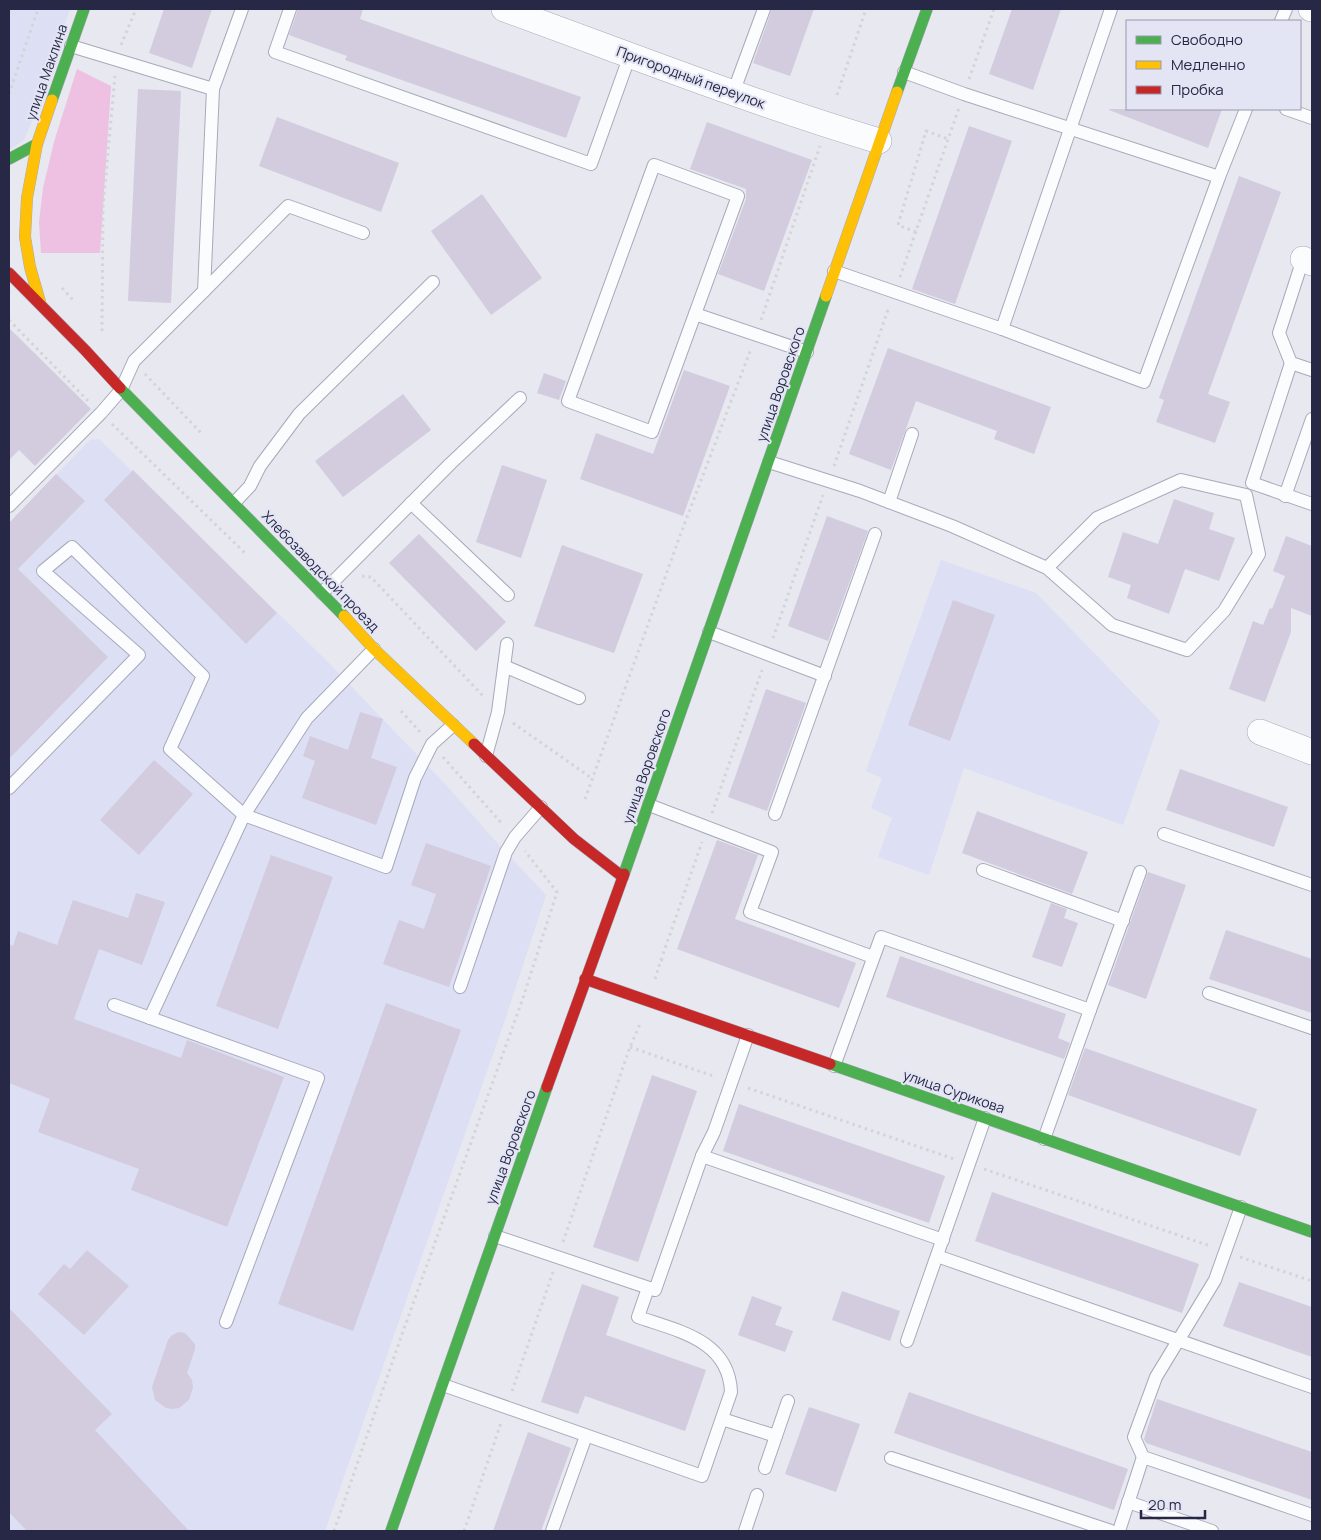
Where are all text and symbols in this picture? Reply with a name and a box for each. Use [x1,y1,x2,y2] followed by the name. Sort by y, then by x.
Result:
[1126,20,1301,110] legend
[21,21,71,123] street label: улица Маклина
[1171,29,1243,50] text: Свободно
[614,41,769,113] street label: Пригородный переулок
[1171,54,1245,75] text: Медленно
[1171,79,1224,100] text: Пробка
[751,324,809,444] street label: улица Воровского
[258,506,384,636] street label: Хлебозаводской проезд
[617,706,675,826] street label: улица Воровского
[901,1065,1007,1117] street label: улица Сурикова
[480,1087,540,1207] street label: улица Воровского
[1141,1488,1205,1520] scale bar
[1148,1494,1181,1515] text: 20 m

